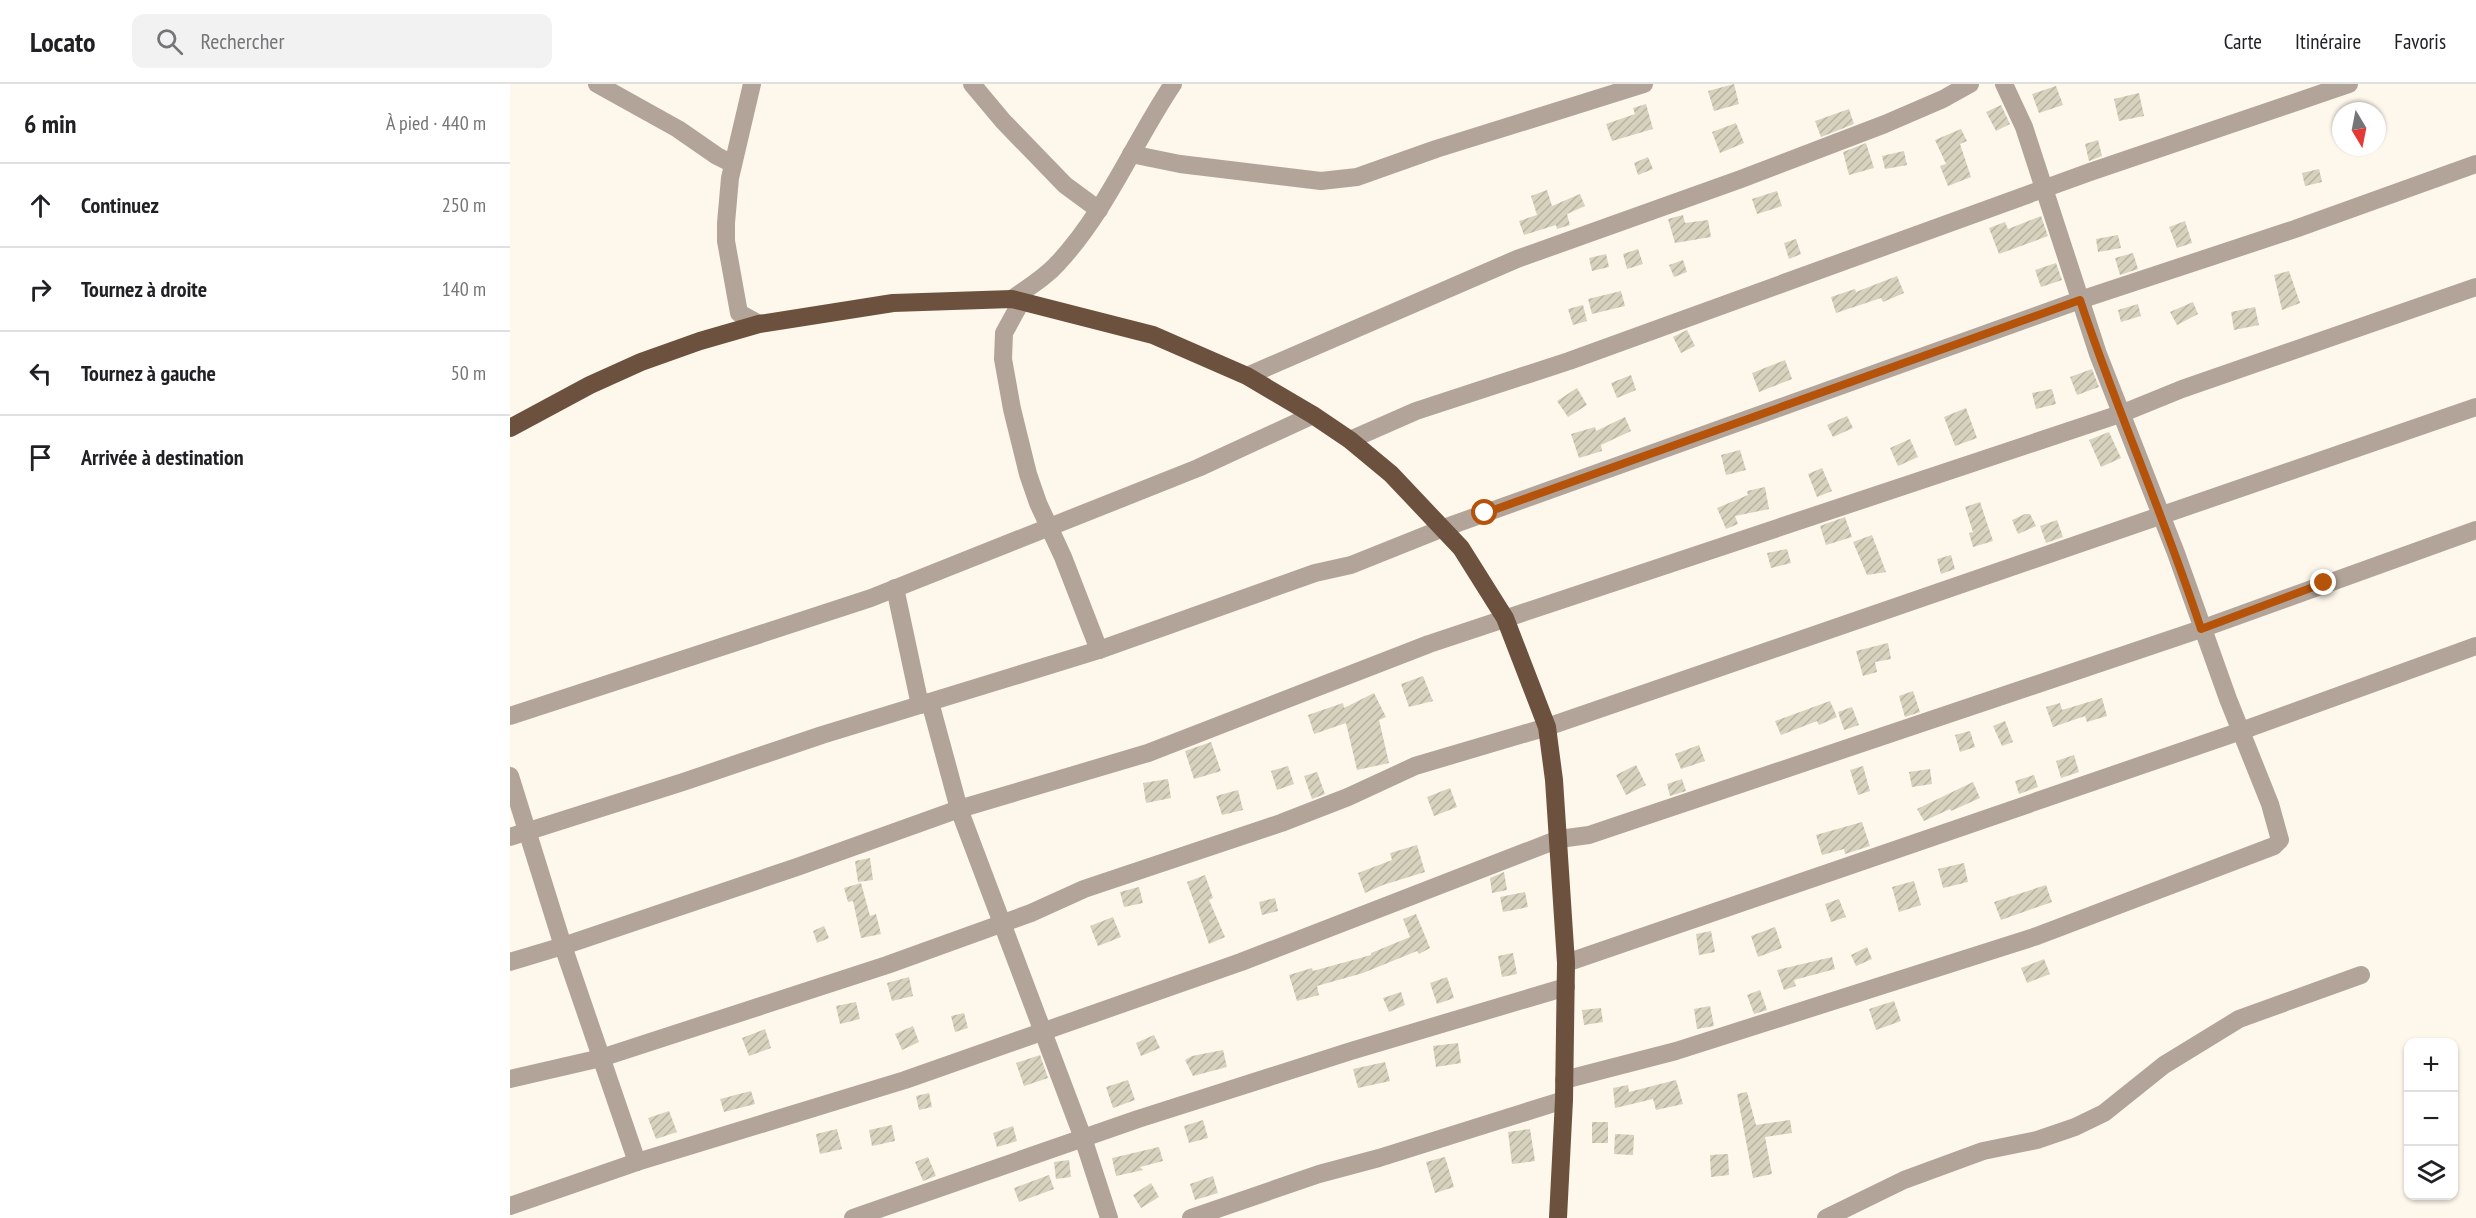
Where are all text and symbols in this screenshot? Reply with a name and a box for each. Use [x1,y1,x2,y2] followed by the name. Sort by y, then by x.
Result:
[132,14,552,68] search box
[30,23,96,60] text: Locato
[153,25,186,58] icon: search
[201,27,284,55] text: Rechercher
[2224,28,2262,55] text: Carte
[2295,28,2361,55] text: Itinéraire
[2394,28,2446,55] text: Favoris
[2332,102,2386,156] north arrow
[24,107,77,140] text: 6 min
[386,110,486,136] text: À pied · 440 m
[24,189,57,222] icon: ahead
[81,191,159,219] text: Continuez
[442,192,486,218] text: 250 m
[24,273,57,306] icon: right
[81,275,207,303] text: Tournez à droite
[442,276,486,302] text: 140 m
[24,357,57,390] icon: left
[81,359,216,387] text: Tournez à gauche
[451,360,486,386] text: 50 m
[24,441,57,474] icon: arrive
[81,443,244,471] text: Arrivée à destination
[1471,499,1497,525] route start
[2310,569,2336,595] route end
[2404,1038,2458,1200] map controls
[2404,1038,2458,1092] button: +
[2404,1092,2458,1146] button: −
[2404,1146,2458,1200] button: layers

